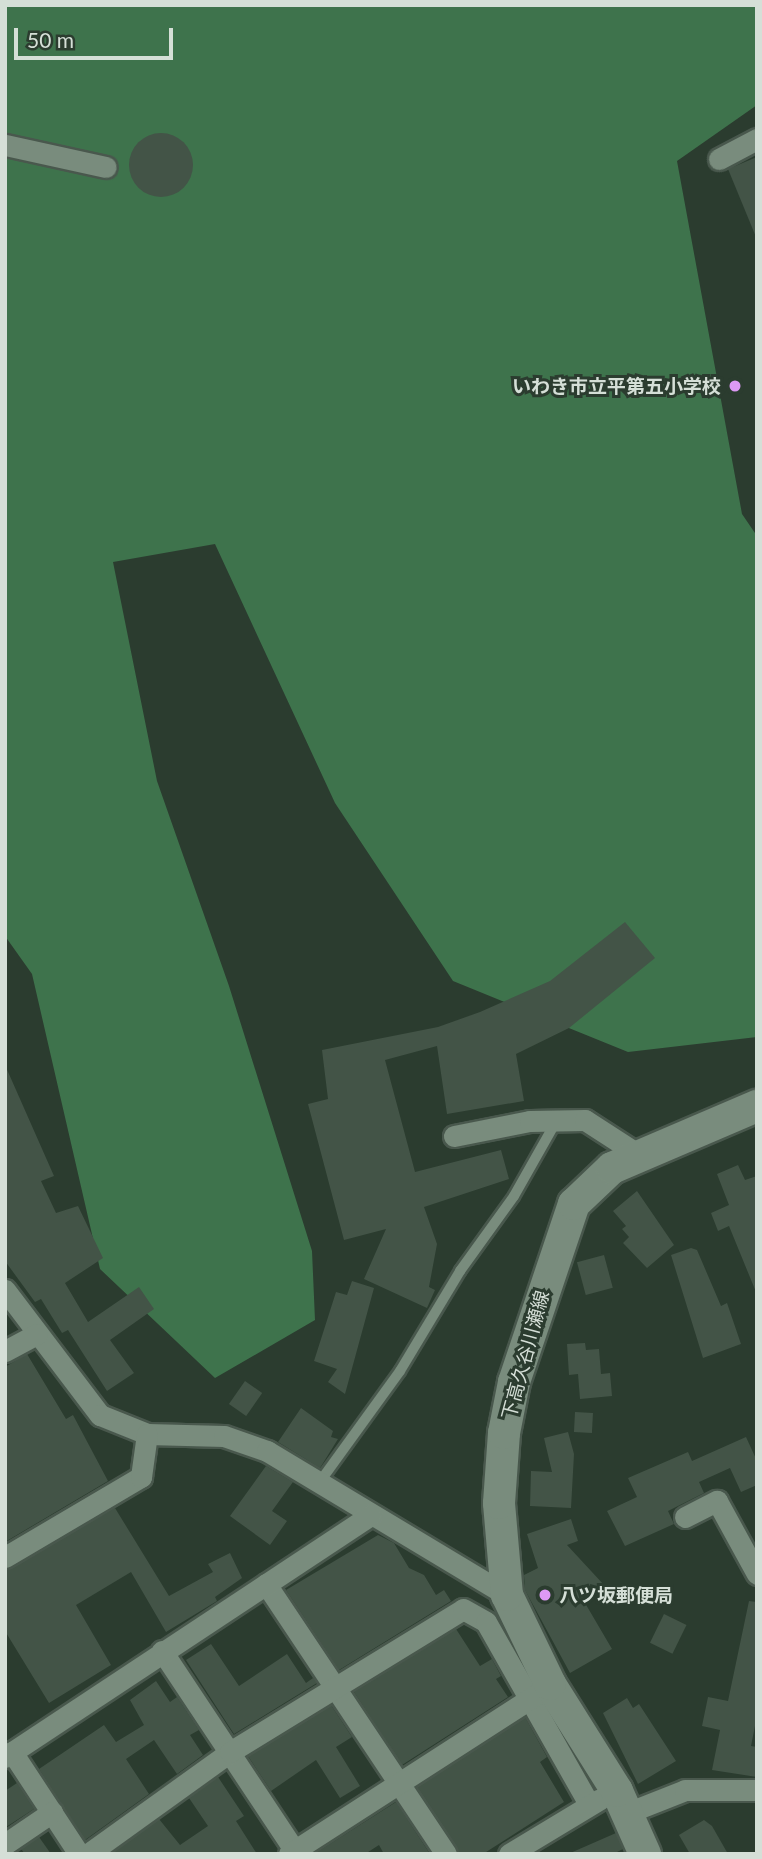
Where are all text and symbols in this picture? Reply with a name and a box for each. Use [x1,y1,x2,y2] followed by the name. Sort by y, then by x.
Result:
[18,14,177,58] scale bar
[27,27,74,52] text: 50 m
[512,375,721,397] place label: いわき市立平第五小学校
[727,378,743,394] marker: いわき市立平第五小学校
[497,1288,553,1422] street label: 下高久谷川瀬線
[559,1584,673,1606] place label: 八ツ坂郵便局
[537,1587,553,1603] marker: 八ツ坂郵便局

